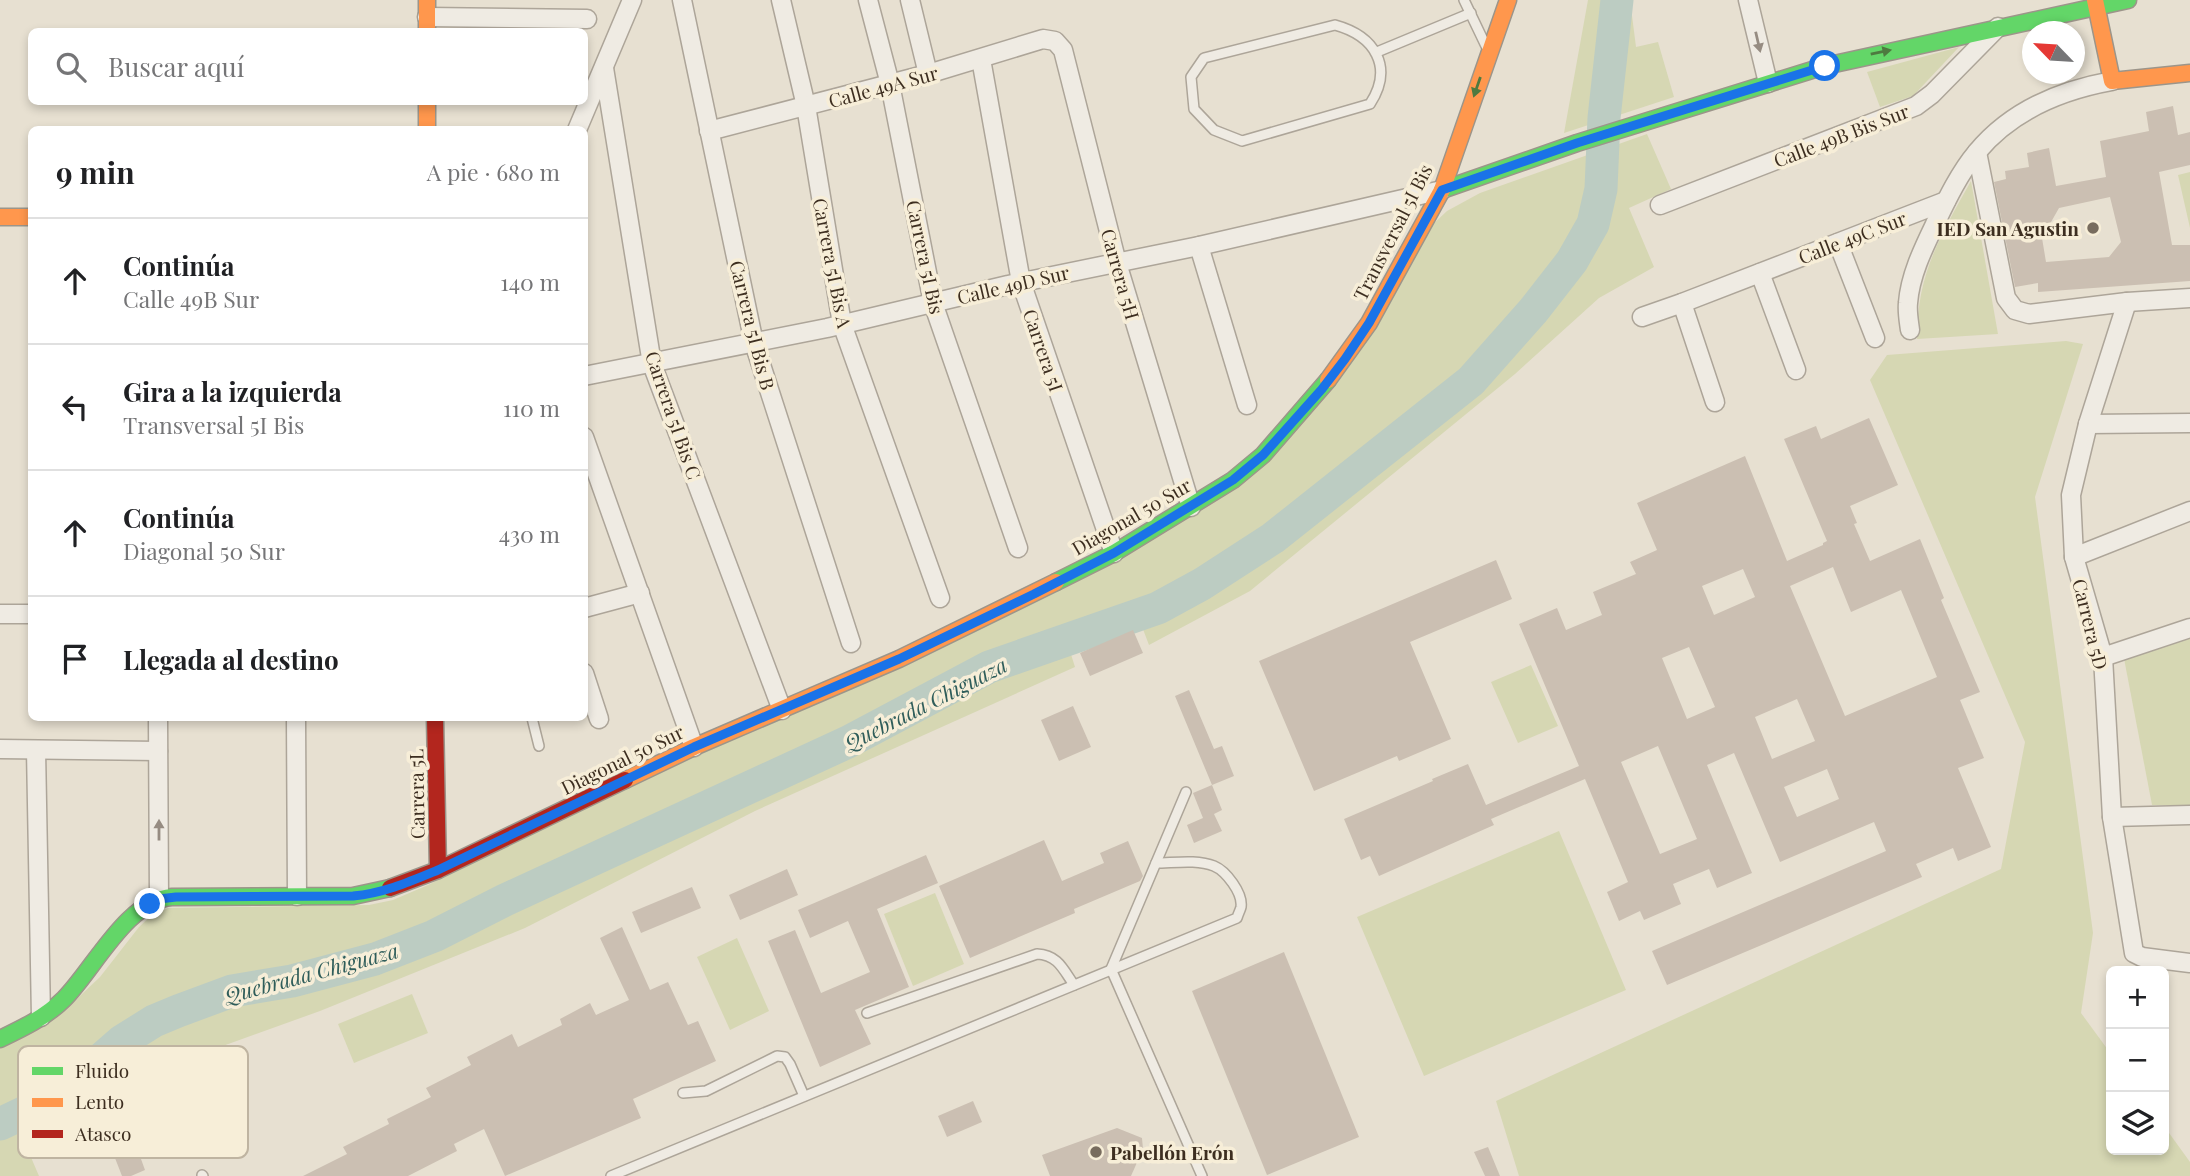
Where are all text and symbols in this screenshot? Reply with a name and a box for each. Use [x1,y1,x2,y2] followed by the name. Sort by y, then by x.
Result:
[2022,21,2085,84] north arrow
[28,28,588,105] search box
[1753,31,1764,53] one-way arrow
[1870,47,1892,58] one-way arrow
[52,48,90,86] icon: search
[108,49,244,84] text: Buscar aquí
[1809,50,1840,81] route start
[825,59,941,113] street label: Calle 49A Sur
[1471,77,1482,98] one-way arrow
[1770,97,1913,173] street label: Calle 49B Bis Sur
[56,152,135,192] text: 9 min
[427,156,560,187] text: A pie · 680 m
[1346,159,1438,305] street label: Transversal 5I Bis
[808,196,859,331] street label: Carrera 5I Bis A
[901,198,951,316] street label: Carrera 5I Bis
[1794,204,1910,270] street label: Calle 49C Sur
[1937,215,2079,241] place label: IED San Agustin
[2085,220,2101,236] marker: IED San Agustin
[1096,226,1146,322] street label: Carrera 5H
[123,248,235,283] text: Continúa
[724,258,782,392] street label: Carrera 5I Bis B
[954,258,1072,310] street label: Calle 49D Sur
[56,262,94,300] icon: ahead
[500,266,560,297] text: 140 m
[123,283,259,314] text: Calle 49B Sur
[1018,305,1070,395] street label: Carrera 5I
[640,348,708,482] street label: Carrera 5I Bis C
[123,374,342,409] text: Gira a la izquierda
[56,388,94,426] icon: left
[503,392,560,423] text: 110 m
[123,409,304,440] text: Transversal 5I Bis
[1067,471,1196,561] street label: Diagonal 50 Sur
[123,500,235,535] text: Continúa
[56,514,94,552] icon: ahead
[499,518,560,549] text: 430 m
[123,535,285,566] text: Diagonal 50 Sur
[2067,576,2115,672] street label: Carrera 5D
[56,640,94,678] icon: arrive
[123,642,339,677] text: Llegada al destino
[838,650,1011,757] water label: Quebrada Chiguaza
[556,718,688,800] street label: Diagonal 50 Sur
[402,749,430,839] street label: Carrera 5L
[153,819,165,841] one-way arrow
[134,888,165,919] route end
[220,935,401,1009] water label: Quebrada Chiguaza
[2106,966,2169,1155] map controls
[2106,966,2169,1029] button: +
[2106,1029,2169,1092] button: −
[18,1046,248,1158] legend
[75,1057,129,1083] text: Fluido
[75,1088,124,1114] text: Lento
[2106,1092,2169,1155] button: layers
[74,1120,131,1146] text: Atasco
[1110,1139,1234,1165] place label: Pabellón Erón
[1088,1144,1104,1160] marker: Pabellón Erón

